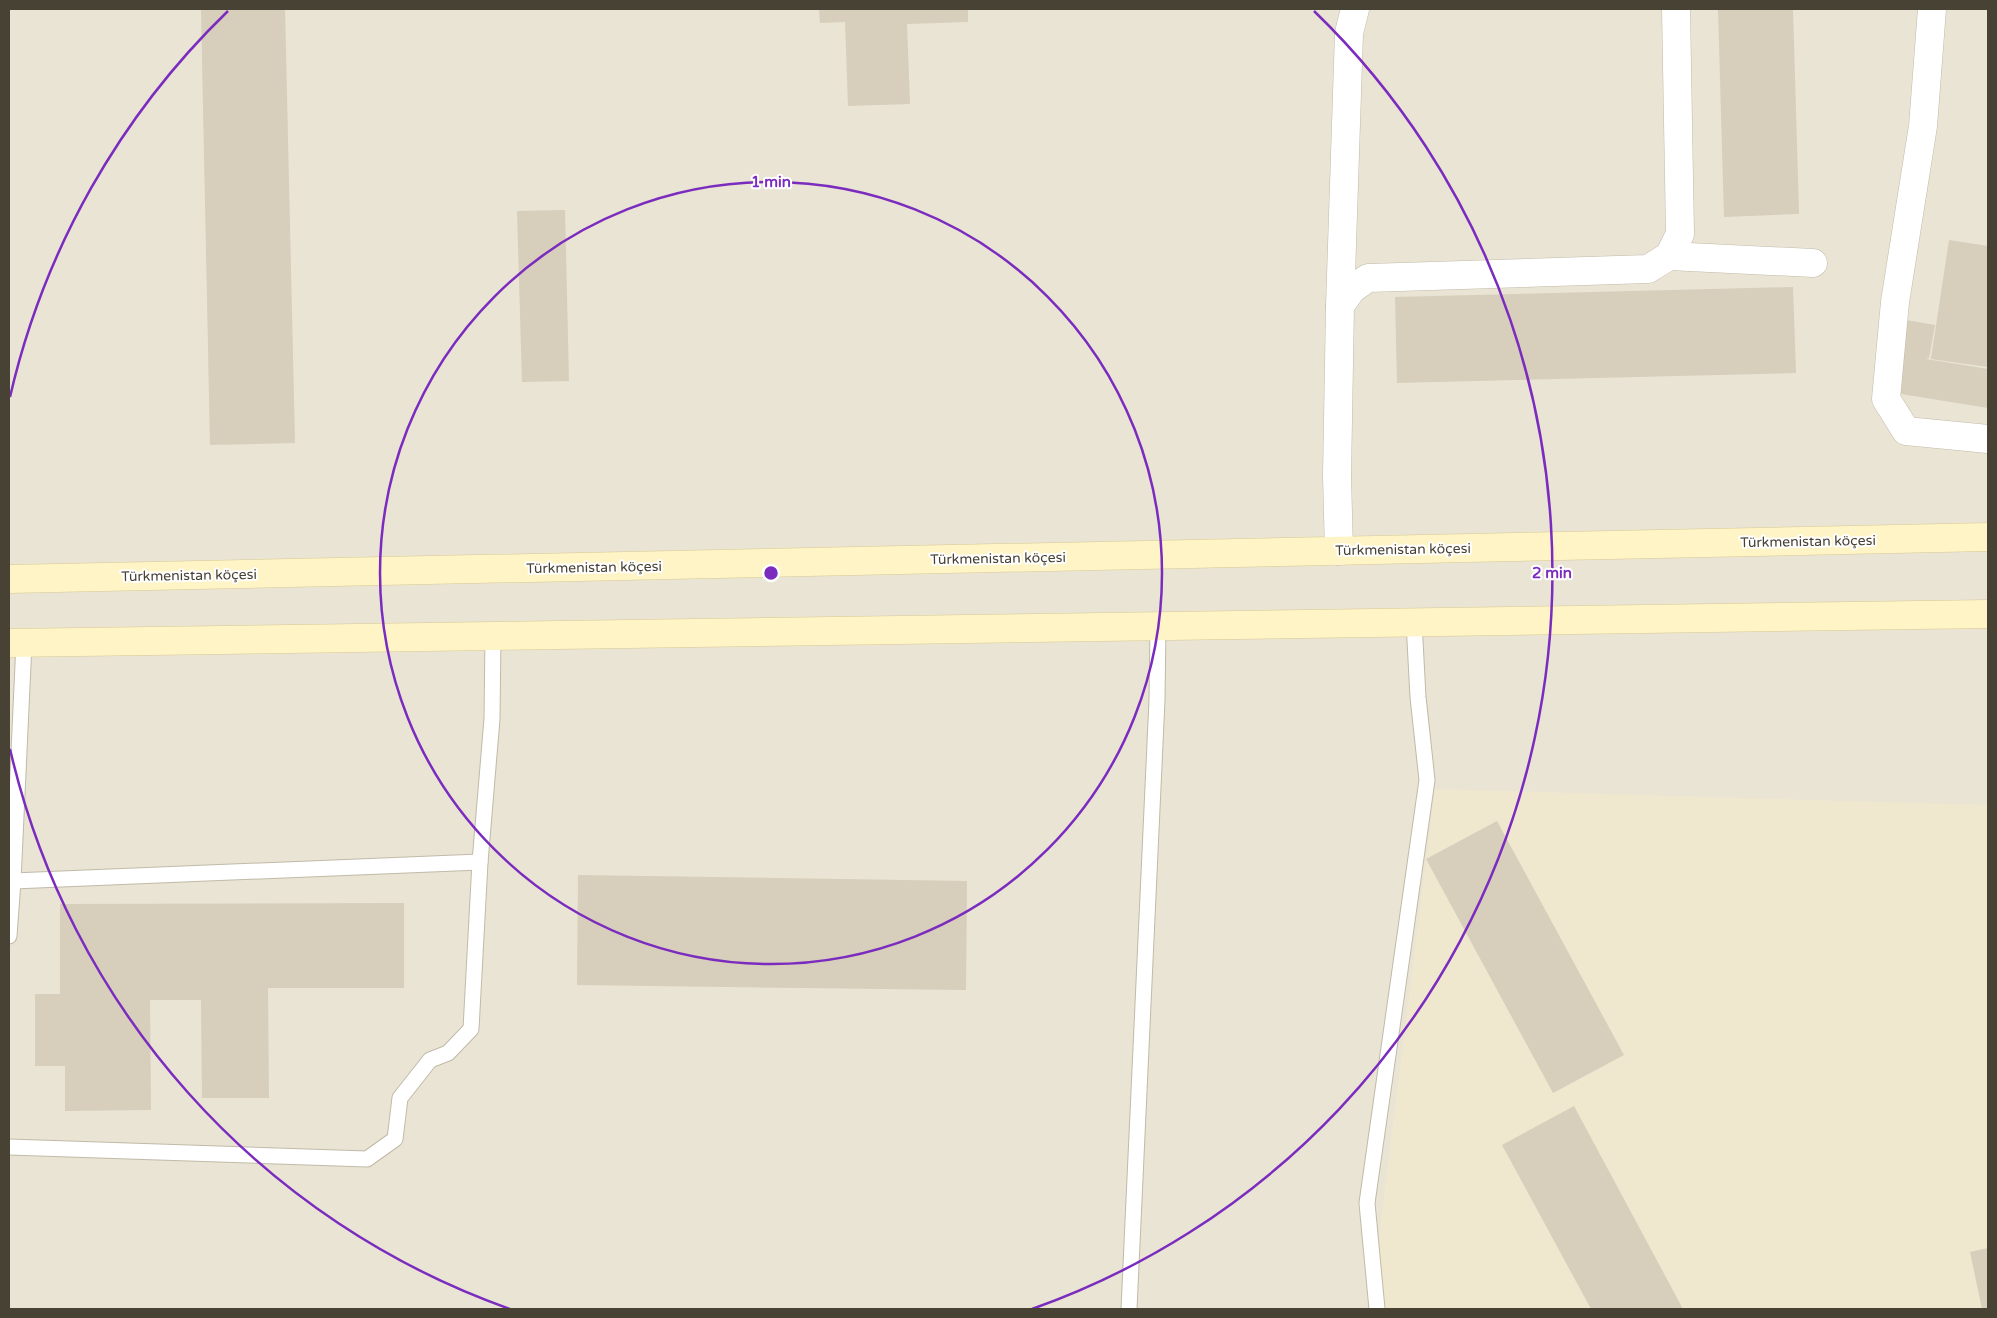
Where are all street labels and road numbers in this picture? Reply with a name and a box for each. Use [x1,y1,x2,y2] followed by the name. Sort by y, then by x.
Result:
[1740,532,1876,551] street label: Türkmenistan köçesi
[1335,540,1471,559] street label: Türkmenistan köçesi
[930,549,1066,568] street label: Türkmenistan köçesi
[526,558,662,577] street label: Türkmenistan köçesi
[121,566,257,585] street label: Türkmenistan köçesi

